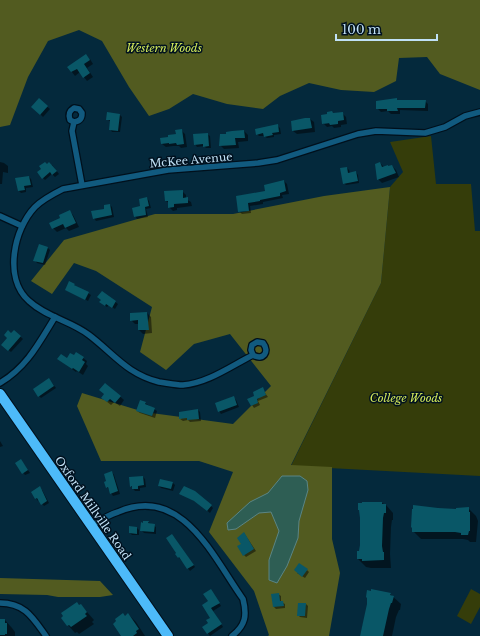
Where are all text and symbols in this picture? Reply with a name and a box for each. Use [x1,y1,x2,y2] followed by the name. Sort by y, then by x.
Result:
[336,16,437,42] scale bar
[342,22,381,37] text: 100 m
[126,41,202,55] park label: Western Woods
[149,149,233,171] street label: McKee Avenue
[370,391,442,405] park label: College Woods
[52,453,134,563] street label: Oxford Millville Road

